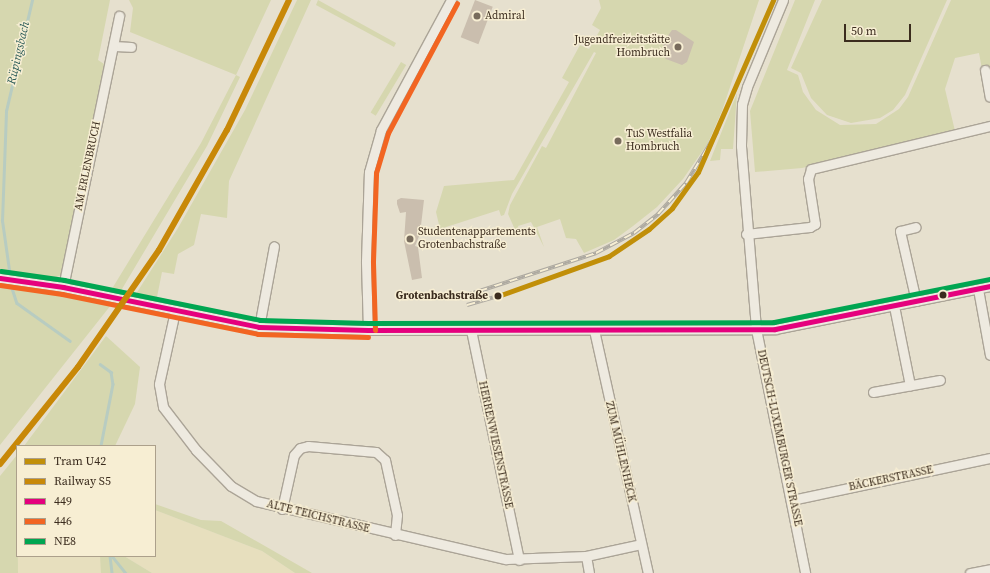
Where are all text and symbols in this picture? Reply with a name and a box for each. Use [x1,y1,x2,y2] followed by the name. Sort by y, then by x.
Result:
[485,9,525,23] place label: Admiral
[472,11,482,21] marker: Admiral
[846,16,913,42] scale bar
[5,20,33,86] water label: Rüpingsbach
[851,23,877,39] text: 50 m
[574,34,670,60] place label: Jugendfreizeitstätte Hombruch
[673,42,683,52] marker: Jugendfreizeitstätte Hombruch
[72,120,104,212] street label: AM ERLENBRUCH
[626,128,692,154] place label: TuS Westfalia Hombruch
[613,136,623,146] marker: TuS Westfalia Hombruch
[418,226,536,252] place label: Studentenappartements Grotenbachstraße
[405,234,415,244] marker: Studentenappartements Grotenbachstraße
[396,289,488,303] place label: Grotenbachstraße
[491,289,505,303] marker: Grotenbachstraße
[938,290,948,300] unlabelled marker
[754,348,804,528] street label: DEUTSCH-LUXEMBURGER STRASSE
[475,380,515,510] street label: HERRENWIESENSTRASSE
[602,400,638,504] street label: ZUM MÜHLENHECK
[16,445,156,557] legend
[54,453,106,469] text: Tram U42
[848,464,934,494] street label: BÄCKERSTRASSE
[54,473,111,489] text: Railway S5
[54,493,72,509] text: 449
[265,498,371,536] street label: ALTE TEICHSTRASSE
[54,513,72,529] text: 446
[54,533,76,549] text: NE8

